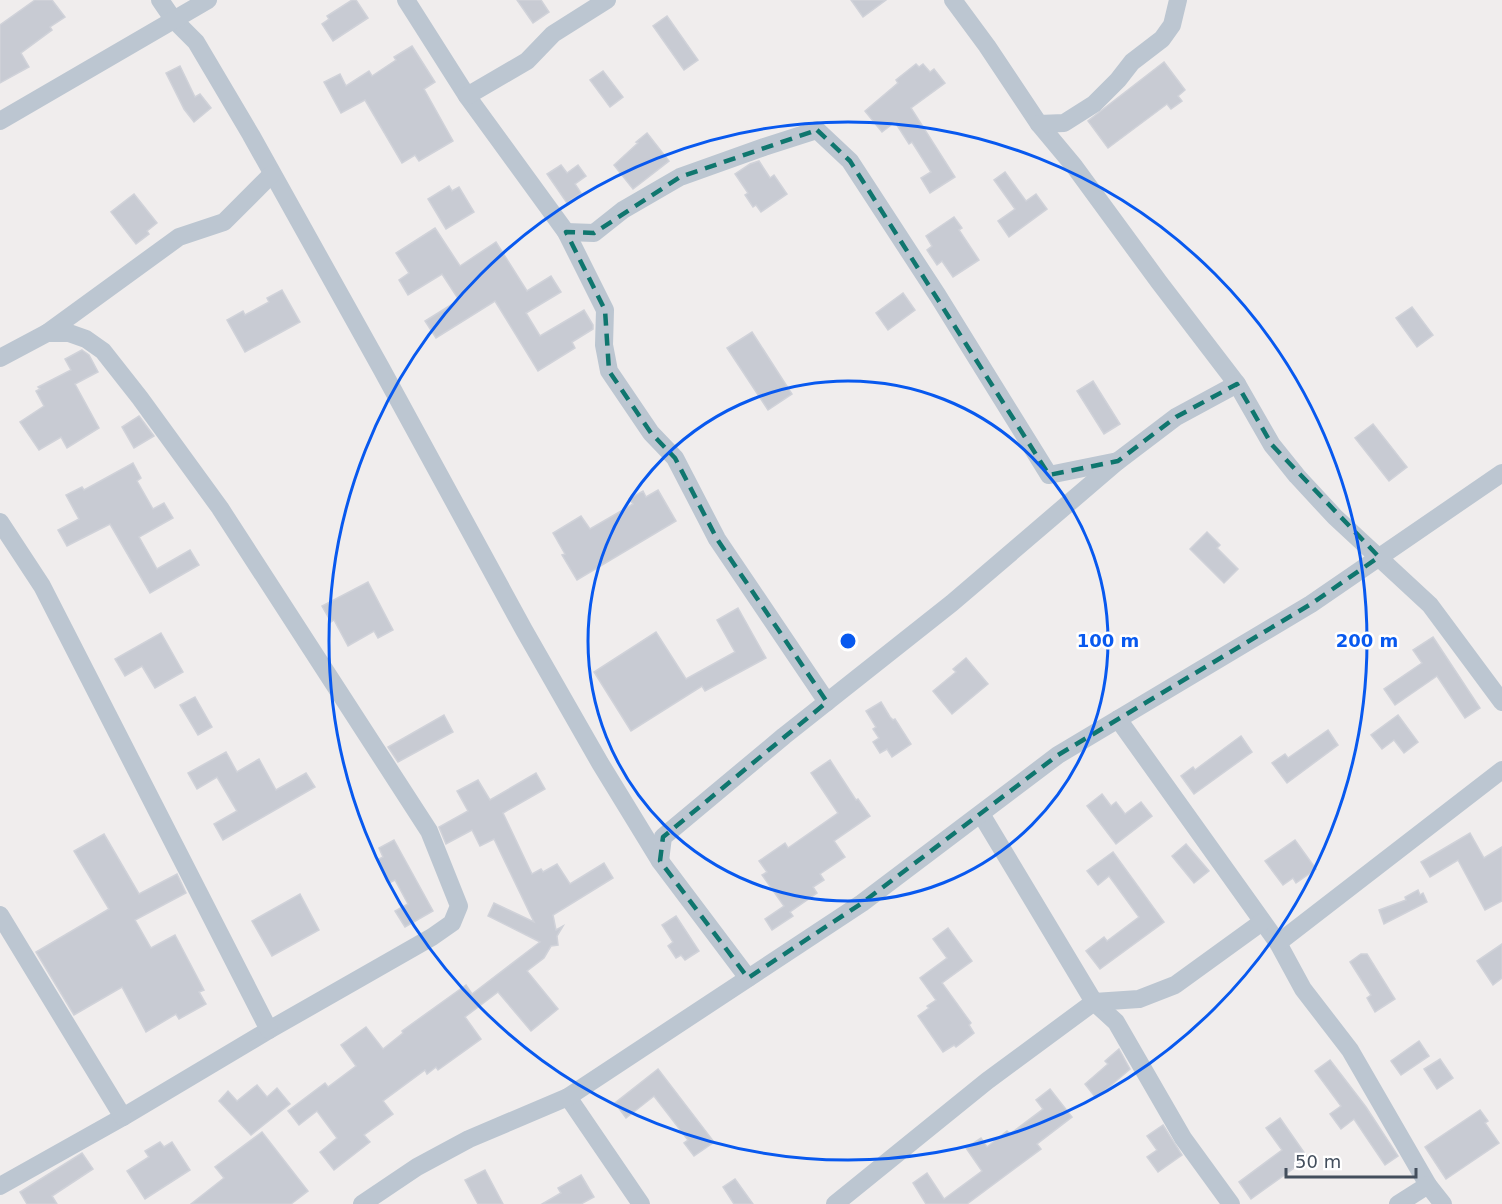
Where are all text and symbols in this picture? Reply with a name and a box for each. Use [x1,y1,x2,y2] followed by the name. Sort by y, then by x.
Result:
[1077,630,1139,651] text: 100 m
[1336,630,1398,651] text: 200 m
[838,631,858,651] centre of rings
[1286,1141,1416,1179] scale bar
[1295,1151,1341,1172] text: 50 m

